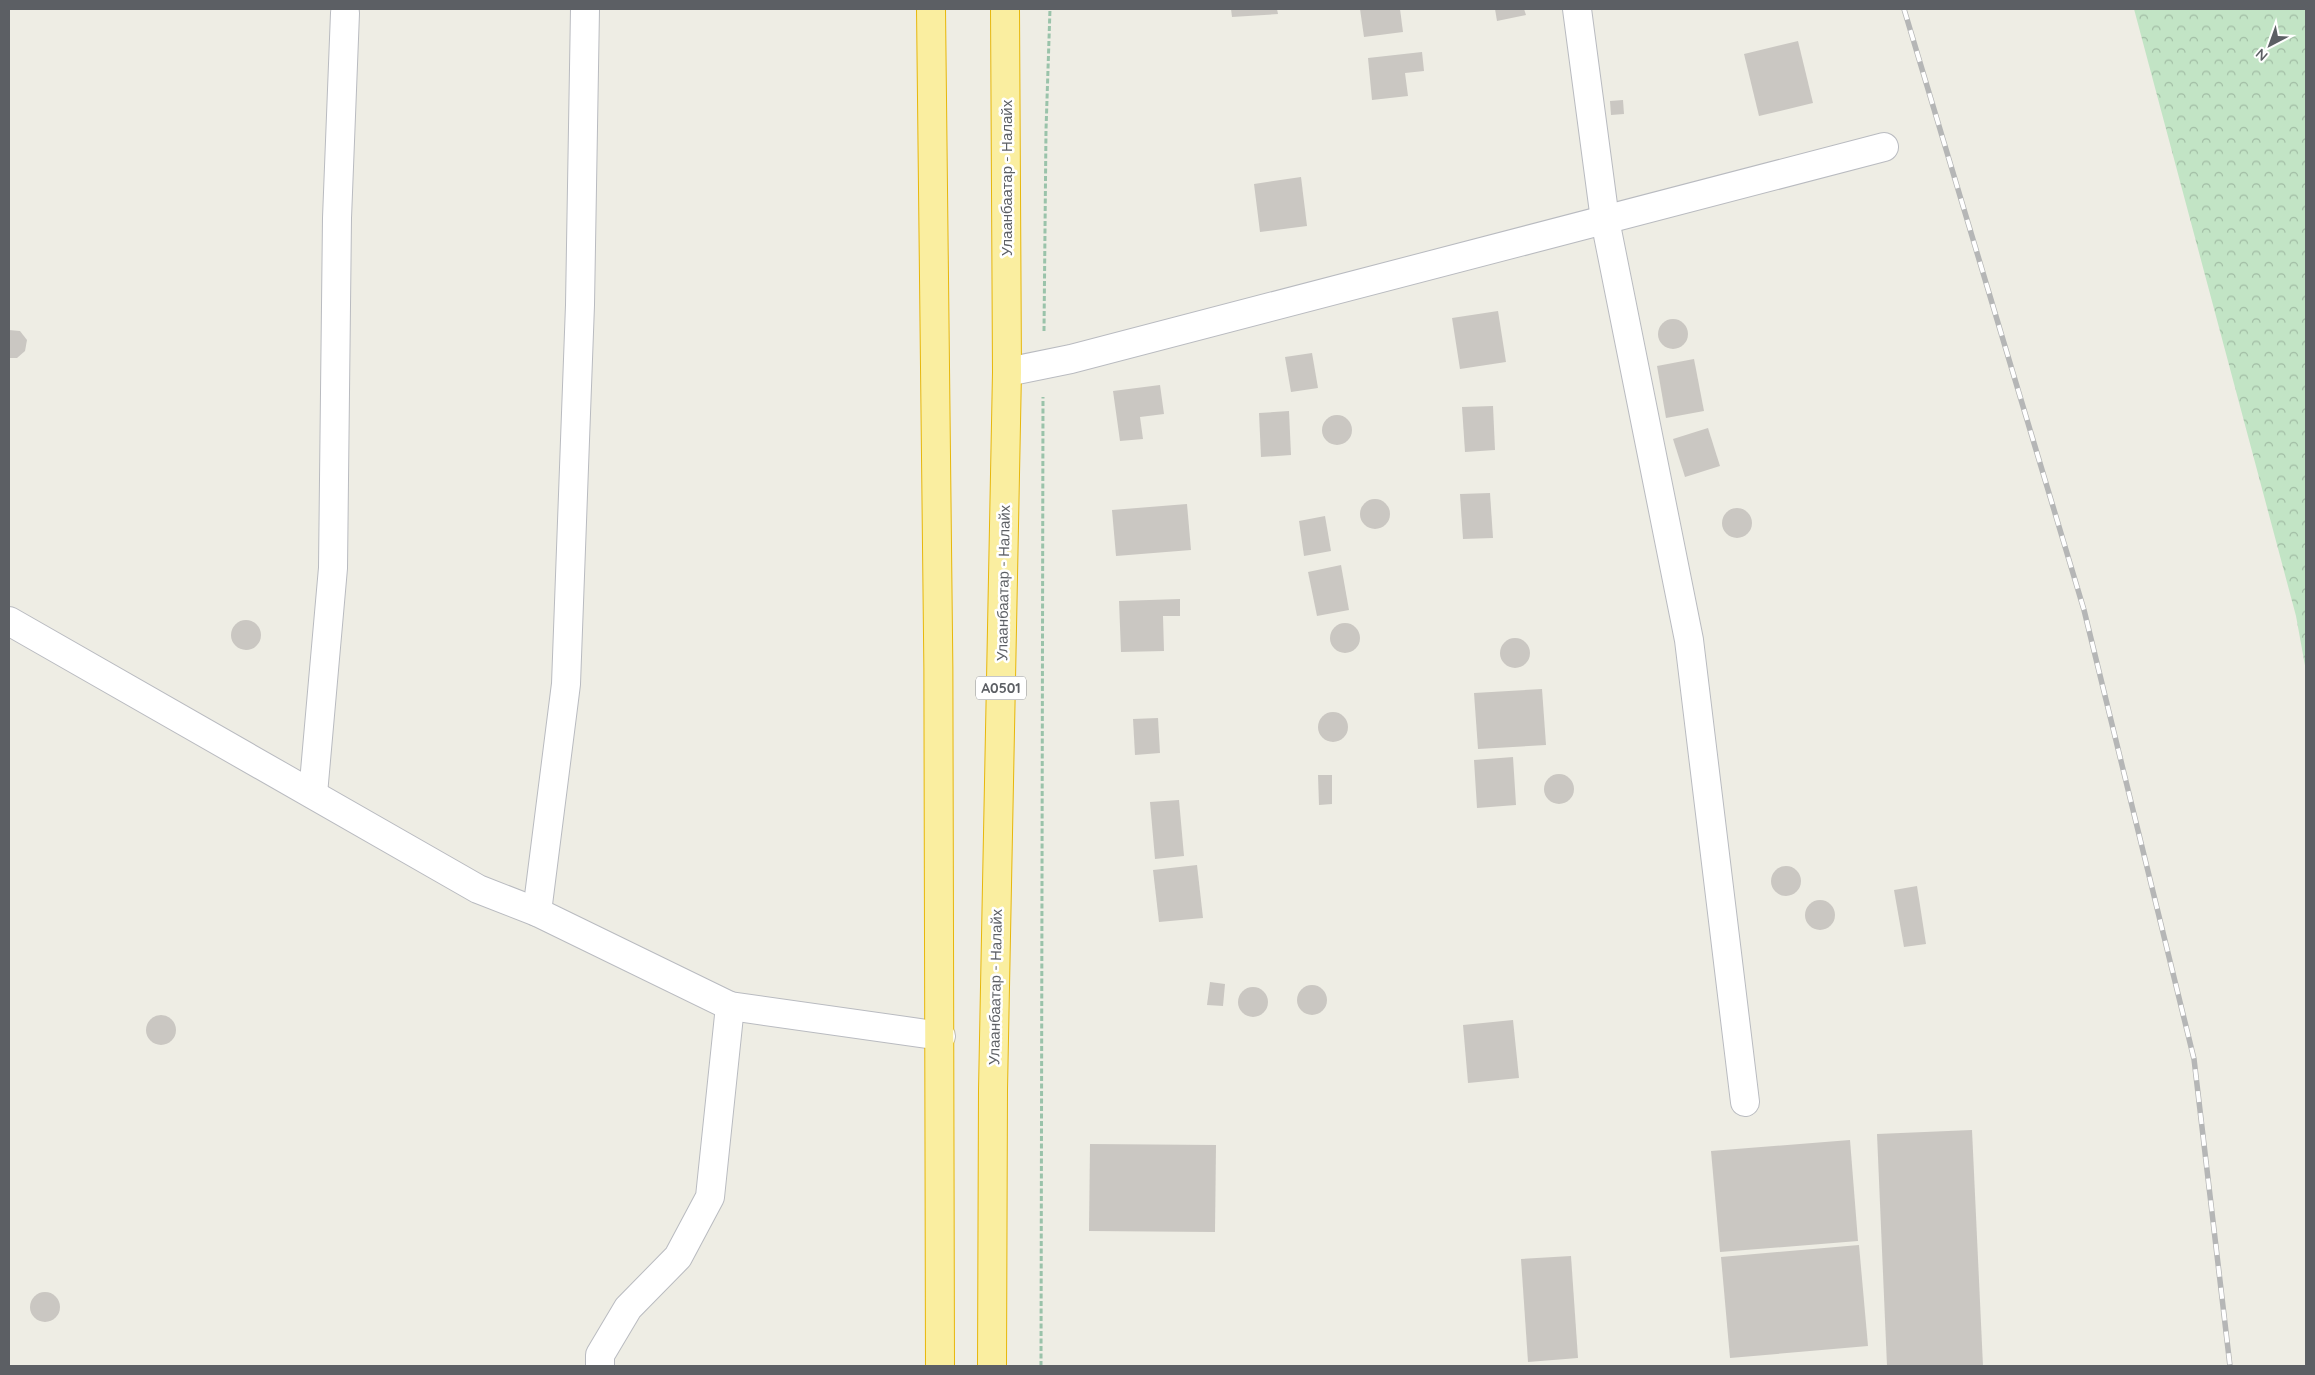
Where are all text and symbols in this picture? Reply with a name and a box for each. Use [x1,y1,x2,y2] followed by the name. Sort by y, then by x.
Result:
[2245,20,2295,70] north arrow
[2252,45,2271,65] text: N
[997,99,1016,256] street label: Улаанбаатар - Налайх
[992,504,1014,661] street label: Улаанбаатар - Налайх
[976,676,1026,700] road number: A0501
[984,908,1006,1065] street label: Улаанбаатар - Налайх

